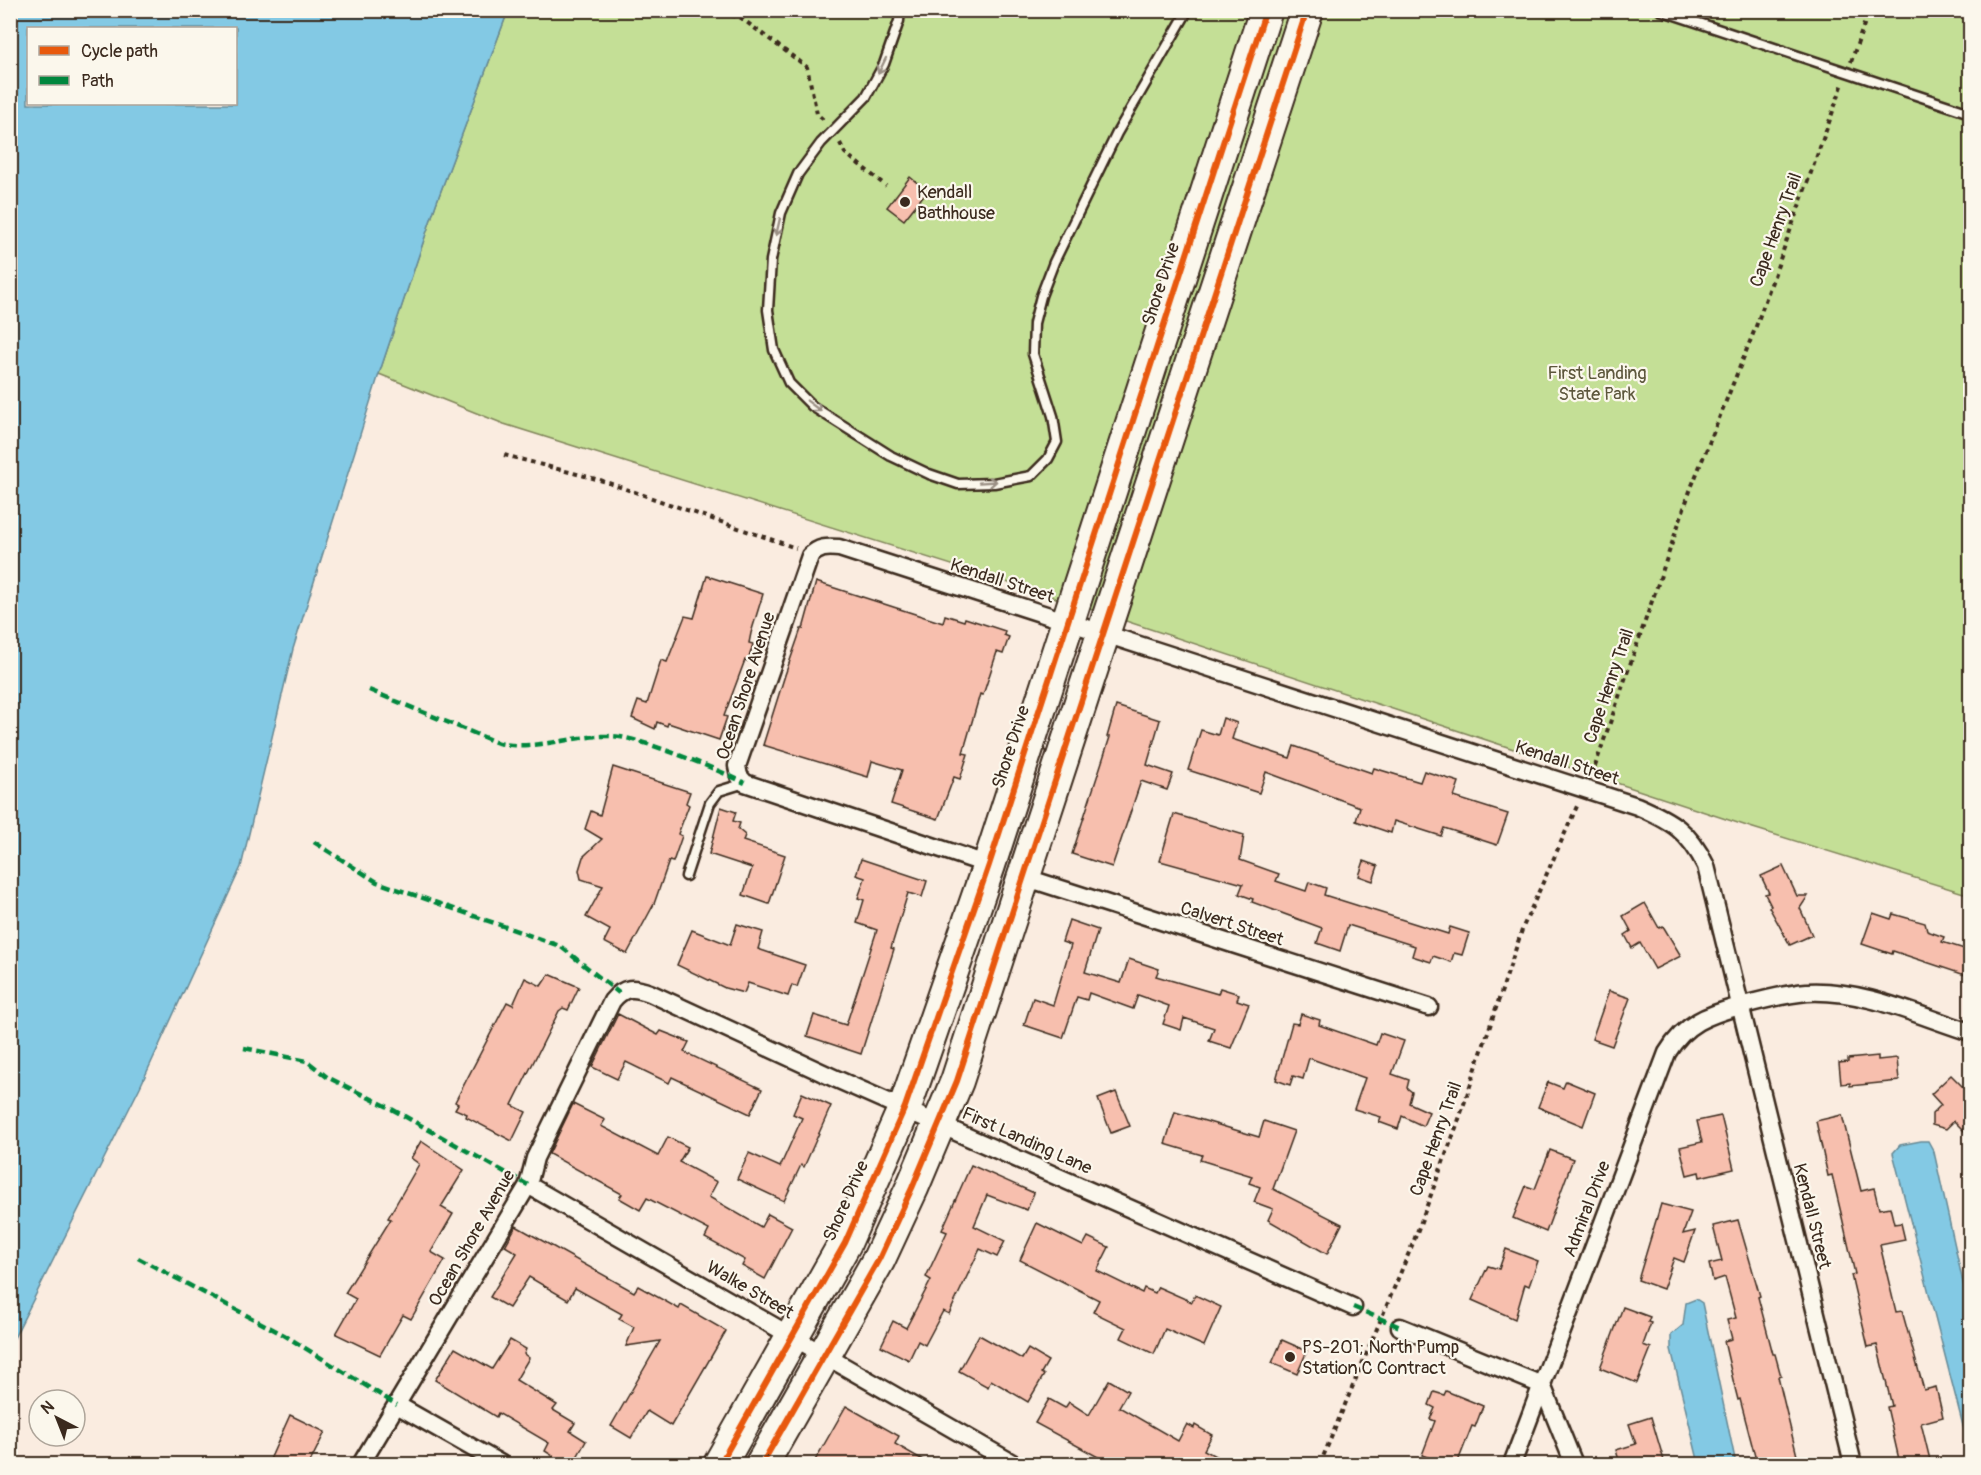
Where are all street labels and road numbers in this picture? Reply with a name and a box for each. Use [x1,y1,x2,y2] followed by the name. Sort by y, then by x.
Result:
[1745,170,1807,290] street label: Cape Henry Trail
[1137,239,1185,328] street label: Shore Drive
[947,553,1058,609] street label: Kendall Street
[711,609,781,763] street label: Ocean Shore Avenue
[1579,626,1639,746] street label: Cape Henry Trail
[987,702,1035,791] street label: Shore Drive
[1512,735,1623,791] street label: Kendall Street
[1177,897,1287,952] street label: Calvert Street
[1405,1079,1467,1199] street label: Cape Henry Trail
[958,1102,1096,1180] street label: First Landing Lane
[818,1157,874,1245] street label: Shore Drive
[1558,1158,1616,1260] street label: Admiral Drive
[1788,1161,1836,1272] street label: Kendall Street
[424,1165,521,1311] street label: Ocean Shore Avenue
[702,1256,798,1325] street label: Walke Street

